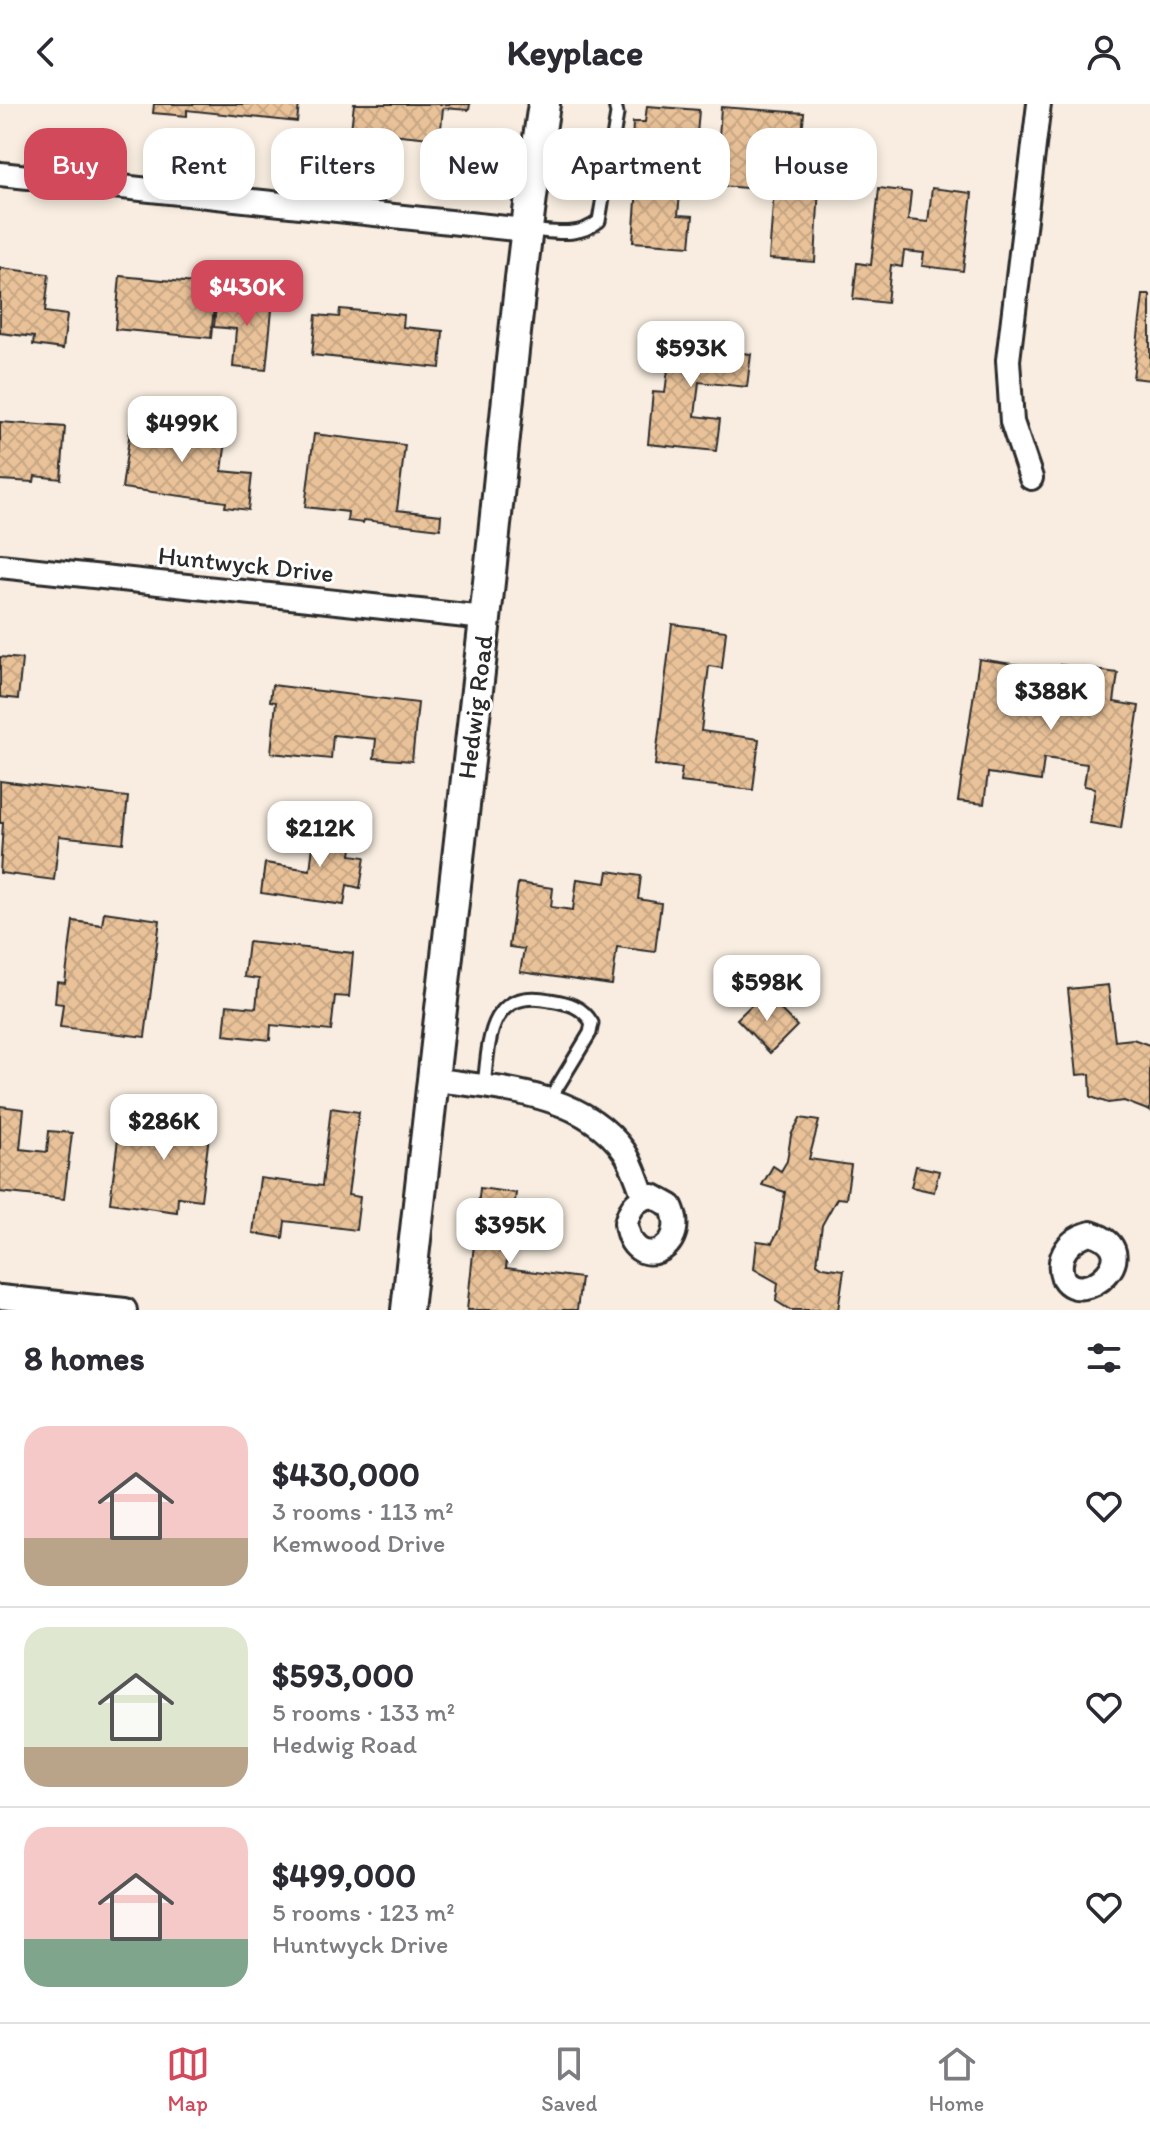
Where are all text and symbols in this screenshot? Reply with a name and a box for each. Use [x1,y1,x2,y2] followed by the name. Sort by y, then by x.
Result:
[24,30,68,74] icon: back
[1082,30,1126,74] icon: person
[507,31,643,74] text: Keyplace
[24,128,127,200] chip: Buy
[143,128,255,200] chip: Rent
[271,128,404,200] chip: Filters
[420,128,527,200] chip: New
[543,128,730,200] chip: Apartment
[746,128,877,200] chip: House
[191,260,303,328] pin: $430K
[209,270,285,302] text: $430K
[635,321,747,389] pin: $593K
[655,331,727,363] text: $593K
[126,396,238,464] pin: $499K
[146,406,218,438] text: $499K
[157,539,335,589] street label: Huntwyck Drive
[450,632,500,781] street label: Hedwig Road
[995,664,1107,732] pin: $388K
[1015,674,1087,706] text: $388K
[264,801,376,869] pin: $212K
[285,811,355,843] text: $212K
[711,955,823,1023] pin: $598K
[731,965,803,997] text: $598K
[108,1094,220,1162] pin: $286K
[128,1104,200,1136] text: $286K
[454,1198,566,1266] pin: $395K
[474,1208,546,1240] text: $395K
[1082,1336,1126,1380] icon: filters
[24,1338,145,1379] text: 8 homes
[272,1454,420,1495] text: $430,000
[88,1458,184,1554] icon: home
[1082,1484,1126,1528] icon: heart
[272,1495,454,1527] text: 3 rooms · 113 m²
[272,1527,445,1559] text: Kemwood Drive
[272,1655,414,1696] text: $593,000
[88,1659,184,1755] icon: home
[1082,1685,1126,1729] icon: heart
[272,1696,455,1728] text: 5 rooms · 133 m²
[272,1728,417,1760] text: Hedwig Road
[272,1855,416,1896] text: $499,000
[88,1859,184,1955] icon: home
[1082,1885,1126,1929] icon: heart
[272,1896,455,1928] text: 5 rooms · 123 m²
[272,1928,448,1960] text: Huntwyck Drive
[166,2042,210,2117] tab: Map
[541,2042,597,2117] tab: Saved
[929,2042,984,2117] tab: Home

